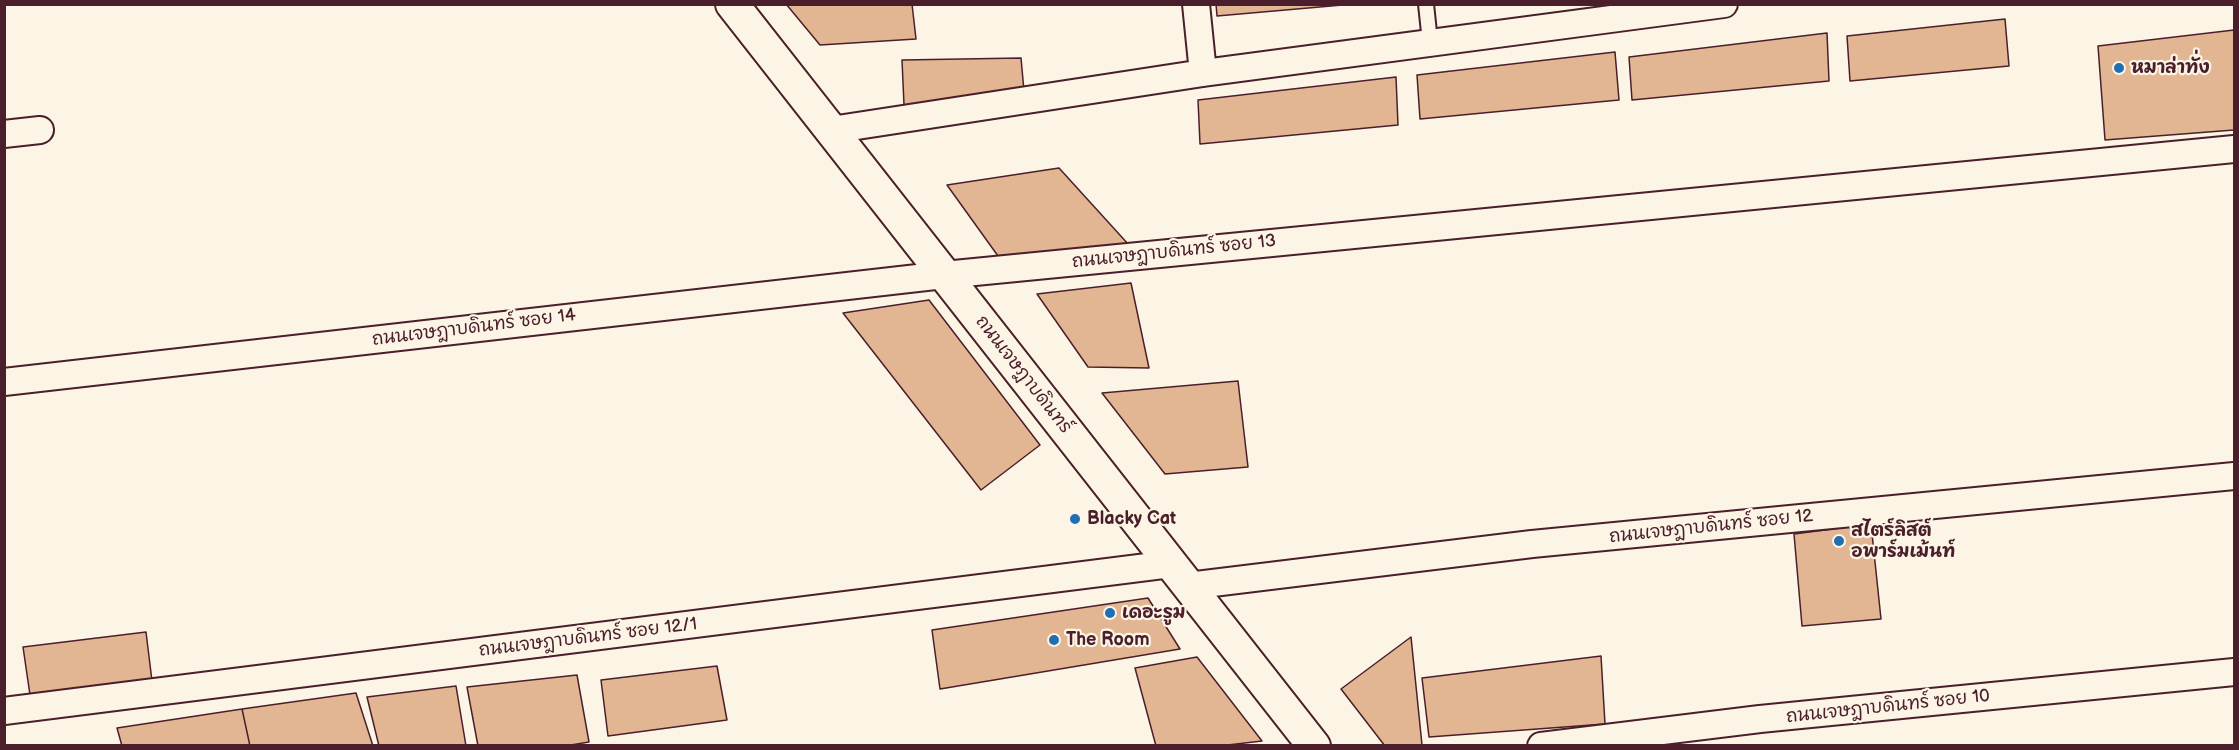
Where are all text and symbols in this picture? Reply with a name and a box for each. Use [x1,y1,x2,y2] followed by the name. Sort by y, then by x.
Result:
[2131,57,2210,79] place label: หมาล่าทั่ง
[2112,61,2126,75] marker: หมาล่าทั่ง
[1071,231,1277,273] street label: ถนนเจษฎาบดินทร์ ซอย 13
[371,305,577,351] street label: ถนนเจษฎาบดินทร์ ซอย 14
[970,312,1076,438] street label: ถนนเจษฎาบดินทร์
[1608,506,1814,548] street label: ถนนเจษฎาบดินทร์ ซอย 12
[1087,508,1176,530] place label: Blacky Cat
[1068,512,1082,526] marker: Blacky Cat
[1851,520,1955,562] place label: สไตร์ลิสต์ อพาร์มเม้นท์
[1832,534,1846,548] marker: สไตร์ลิสต์ อพาร์มเม้นท์
[1122,602,1185,624] place label: เดอะรูม
[1103,606,1117,620] marker: เดอะรูม
[478,614,698,662] street label: ถนนเจษฎาบดินทร์ ซอย 12/1
[1066,629,1149,651] place label: The Room
[1047,633,1061,647] marker: The Room
[1785,686,1991,728] street label: ถนนเจษฎาบดินทร์ ซอย 10

